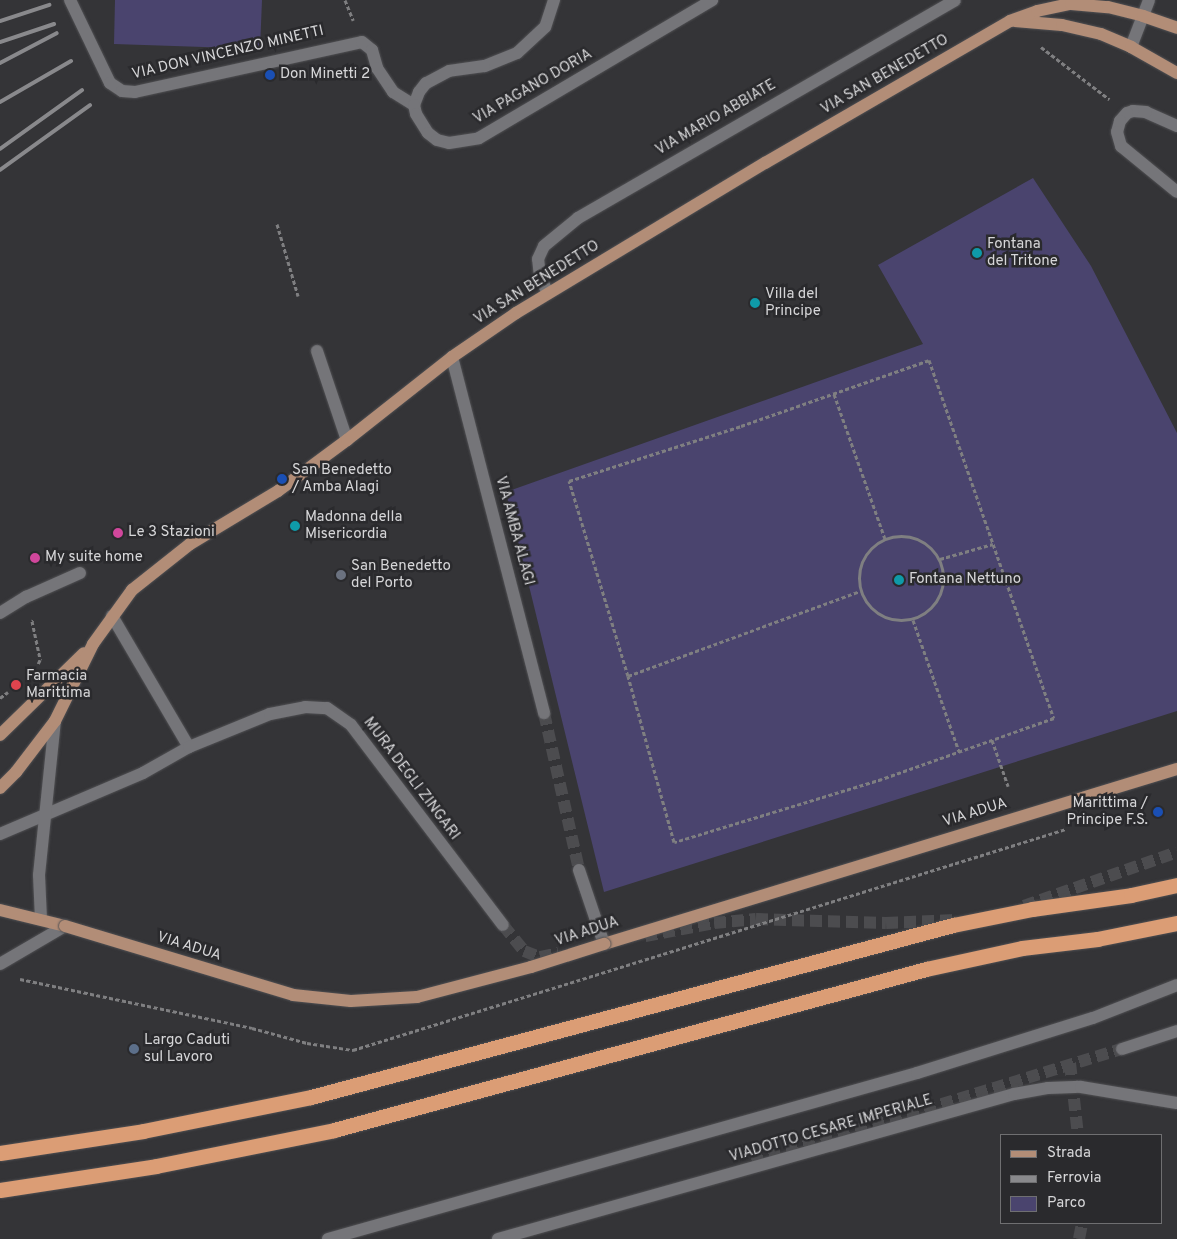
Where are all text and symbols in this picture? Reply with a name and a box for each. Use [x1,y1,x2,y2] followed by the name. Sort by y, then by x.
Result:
[130,22,326,84] street label: VIA DON VINCENZO MINETTI
[818,31,952,119] street label: VIA SAN BENEDETTO
[470,45,596,129] street label: VIA PAGANO DORIA
[280,66,370,84] place label: Don Minetti 2
[264,69,276,81] marker: Don Minetti 2
[652,76,780,160] street label: VIA MARIO ABBIATE
[987,235,1059,270] place label: Fontana del Tritone
[471,237,603,329] street label: VIA SAN BENEDETTO
[971,247,983,259] marker: Fontana del Tritone
[765,285,821,320] place label: Villa del Principe
[749,297,761,309] marker: Villa del Principe
[292,461,392,496] place label: San Benedetto / Amba Alagi
[276,473,288,485] marker: San Benedetto / Amba Alagi
[490,473,538,589] street label: VIA AMBA ALAGI
[305,508,402,543] place label: Madonna della Misericordia
[289,520,301,532] marker: Madonna della Misericordia
[128,524,215,542] place label: Le 3 Stazioni
[112,527,124,539] marker: Le 3 Stazioni
[45,549,143,567] place label: My suite home
[29,552,41,564] marker: My suite home
[351,557,451,592] place label: San Benedetto del Porto
[335,569,347,581] marker: San Benedetto del Porto
[909,571,1021,589] place label: Fontana Nettuno
[893,574,905,586] marker: Fontana Nettuno
[26,667,91,702] place label: Farmacia Marittima
[10,679,22,691] marker: Farmacia Marittima
[359,714,463,844] street label: MURA DEGLI ZINGARI
[1066,794,1148,829] place label: Marittima / Principe F.S.
[940,795,1010,831] street label: VIA ADUA
[1152,806,1164,818] marker: Marittima / Principe F.S.
[552,913,622,951] street label: VIA ADUA
[154,929,224,965] street label: VIA ADUA
[144,1031,230,1066] place label: Largo Caduti sul Lavoro
[128,1043,140,1055] marker: Largo Caduti sul Lavoro
[727,1091,935,1167] street label: VIADOTTO CESARE IMPERIALE
[1000,1134,1162,1224] legend
[1047,1144,1091,1163] text: Strada
[1047,1169,1101,1188] text: Ferrovia
[1047,1194,1086,1213] text: Parco

